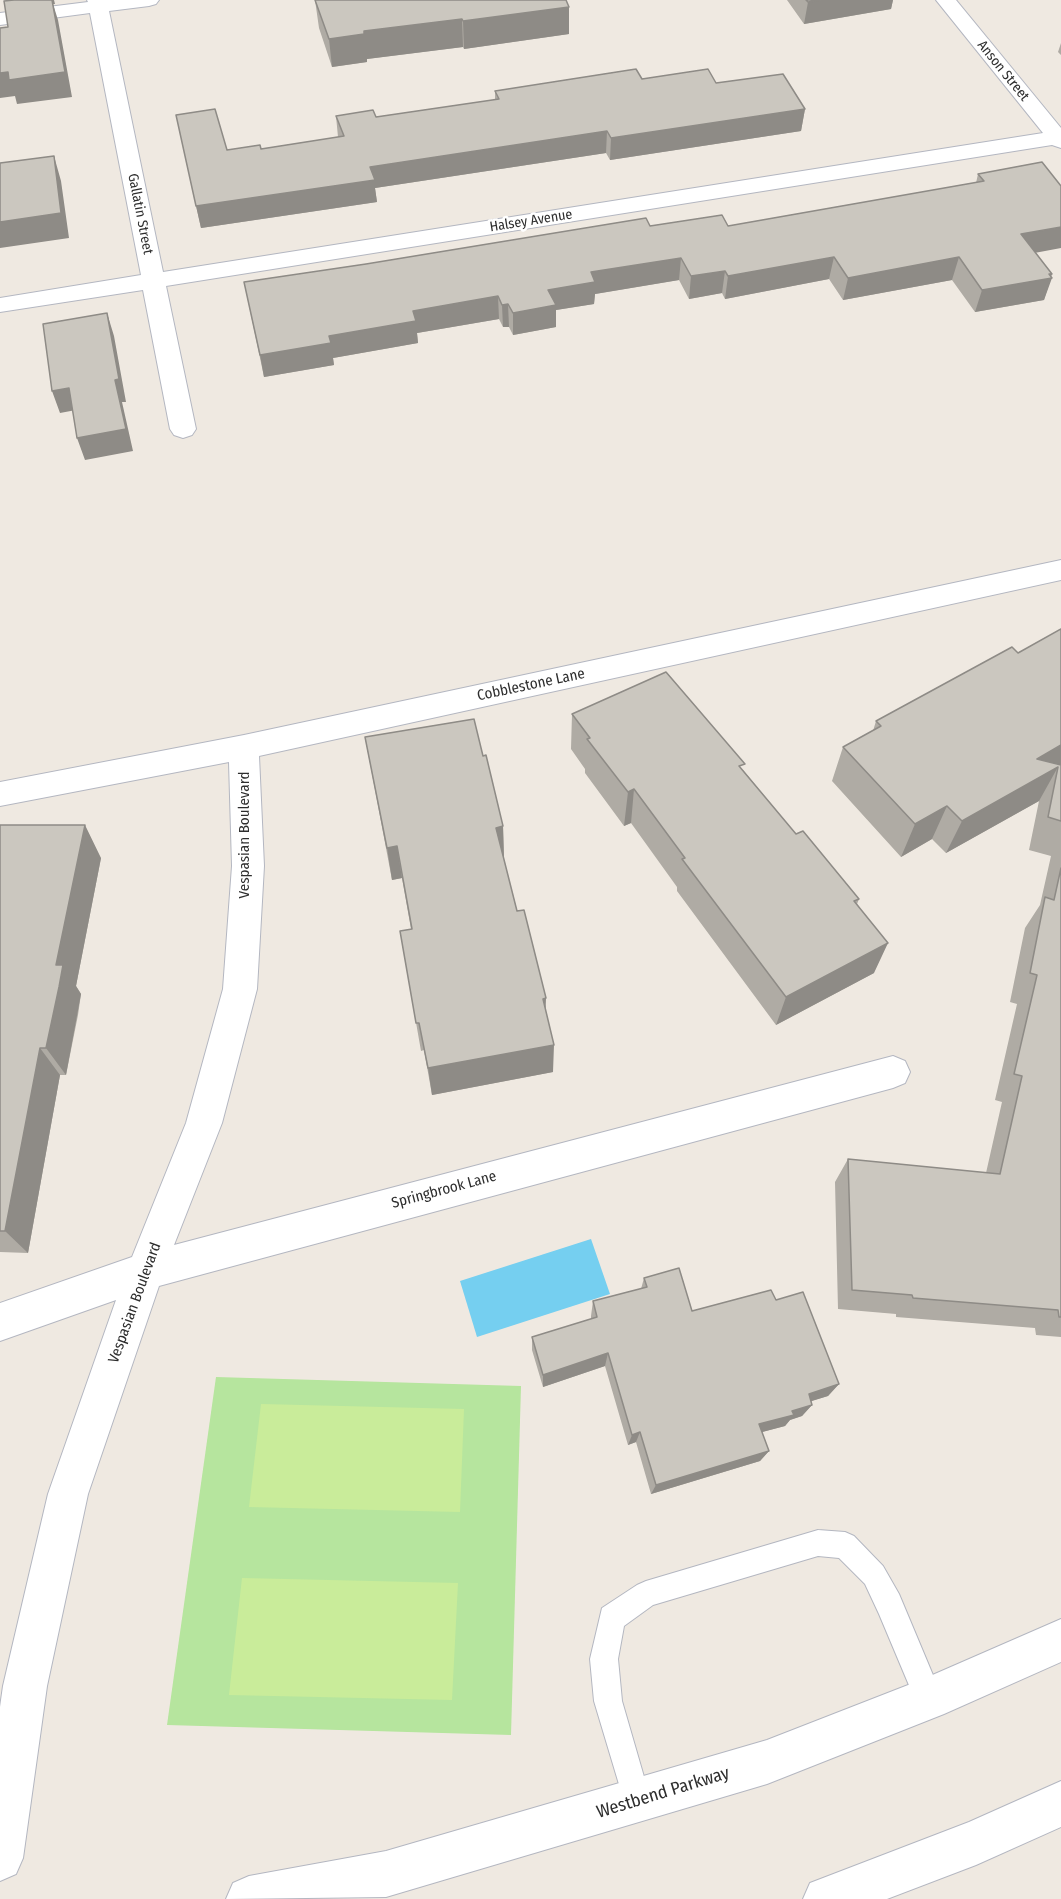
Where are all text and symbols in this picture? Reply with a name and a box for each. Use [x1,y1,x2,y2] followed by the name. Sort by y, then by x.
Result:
[973,37,1033,105] street label: Anson Street
[124,172,156,256] street label: Gallatin Street
[489,206,573,236] street label: Halsey Avenue
[476,665,586,705] street label: Cobblestone Lane
[236,772,254,898] street label: Vespasian Boulevard
[390,1167,498,1213] street label: Springbrook Lane
[105,1240,165,1366] street label: Vespasian Boulevard
[594,1763,732,1823] street label: Westbend Parkway

